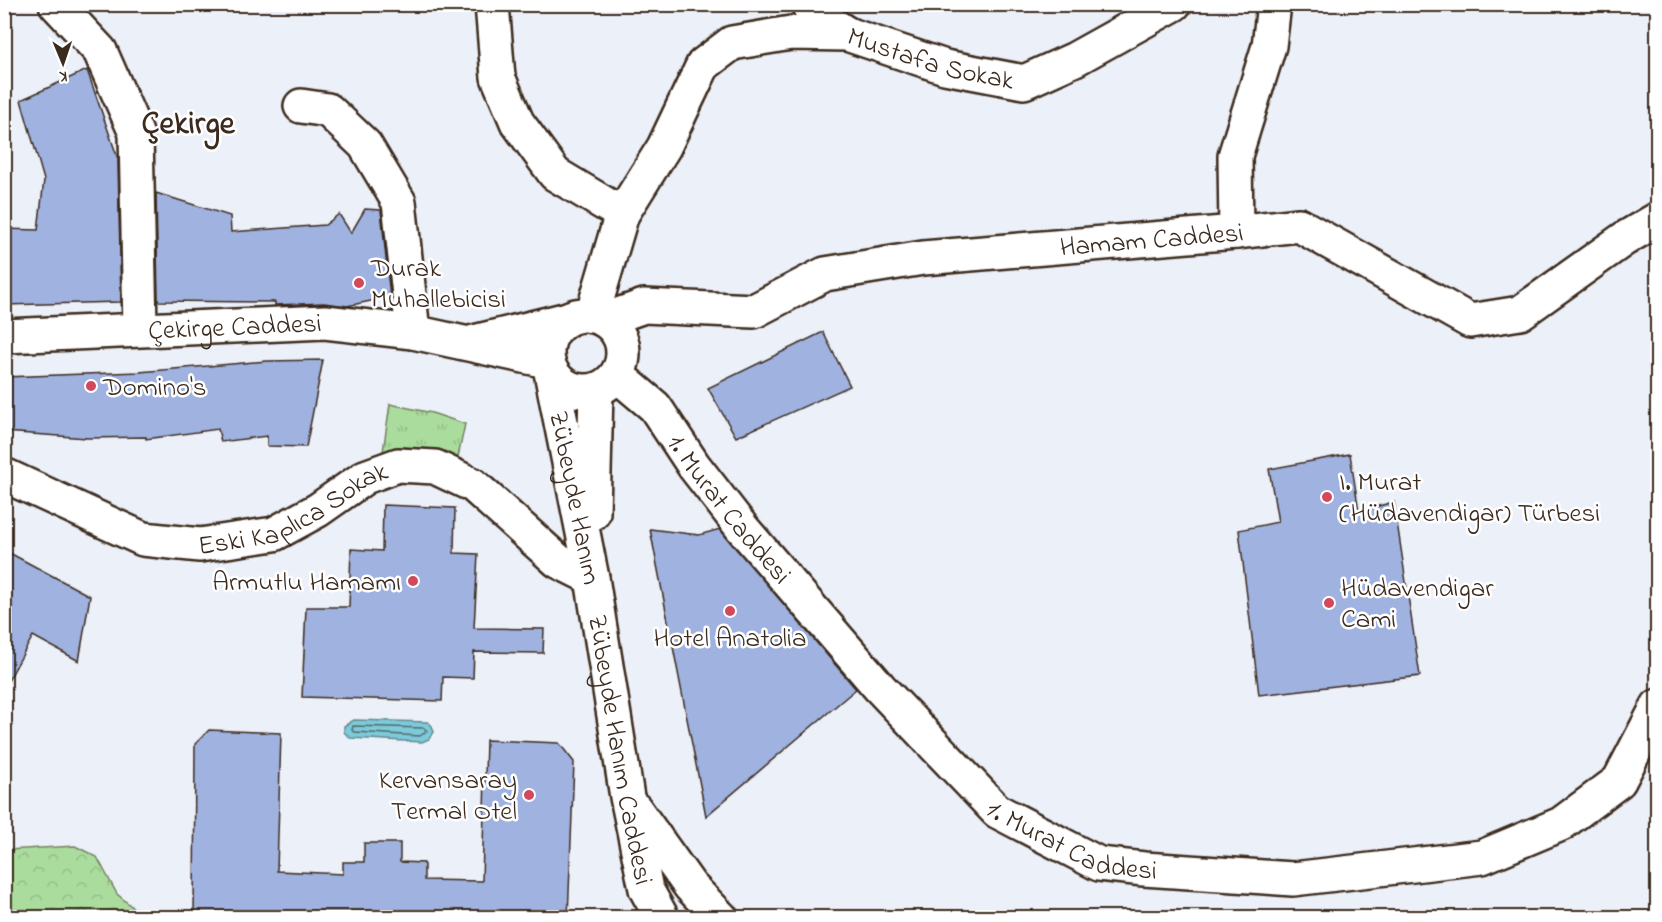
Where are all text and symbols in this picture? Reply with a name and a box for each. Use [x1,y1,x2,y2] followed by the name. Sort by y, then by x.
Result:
[842,18,1017,102] street label: Mustafa Sokak
[33,33,93,93] north arrow
[58,64,68,88] text: K
[141,101,236,150] district label: Çekirge
[1058,214,1245,269] street label: Hamam Caddesi
[370,250,506,320] place label: Durak Muhallebicisi
[352,276,366,290] marker: Durak Muhallebicisi
[147,305,322,352] street label: Çekirge Caddesi
[102,369,207,408] place label: Domino's
[84,379,98,393] marker: Domino's
[537,408,610,588] street label: Zübeyde Hanım
[656,427,799,594] street label: 1. Murat Caddesi
[196,453,394,567] street label: Eski Kaplıca Sokak
[1339,464,1600,534] place label: I. Murat (Hüdavendigar) Türbesi
[1320,490,1334,504] marker: I. Murat (Hüdavendigar) Türbesi
[212,564,401,603] place label: Armutlu Hamamı
[1341,570,1494,640] place label: Hüdavendigar Cami
[406,574,420,588] marker: Armutlu Hamamı
[1322,596,1336,610] marker: Hüdavendigar Cami
[723,604,737,618] marker: Hotel Anatolia
[576,612,662,889] street label: Zübeyde Hanım Caddesi
[654,620,806,659] place label: Hotel Anatolia
[379,762,517,832] place label: Kervansaray Termal Otel
[522,788,536,802] marker: Kervansaray Termal Otel
[975,793,1158,892] street label: 1. Murat Caddesi

